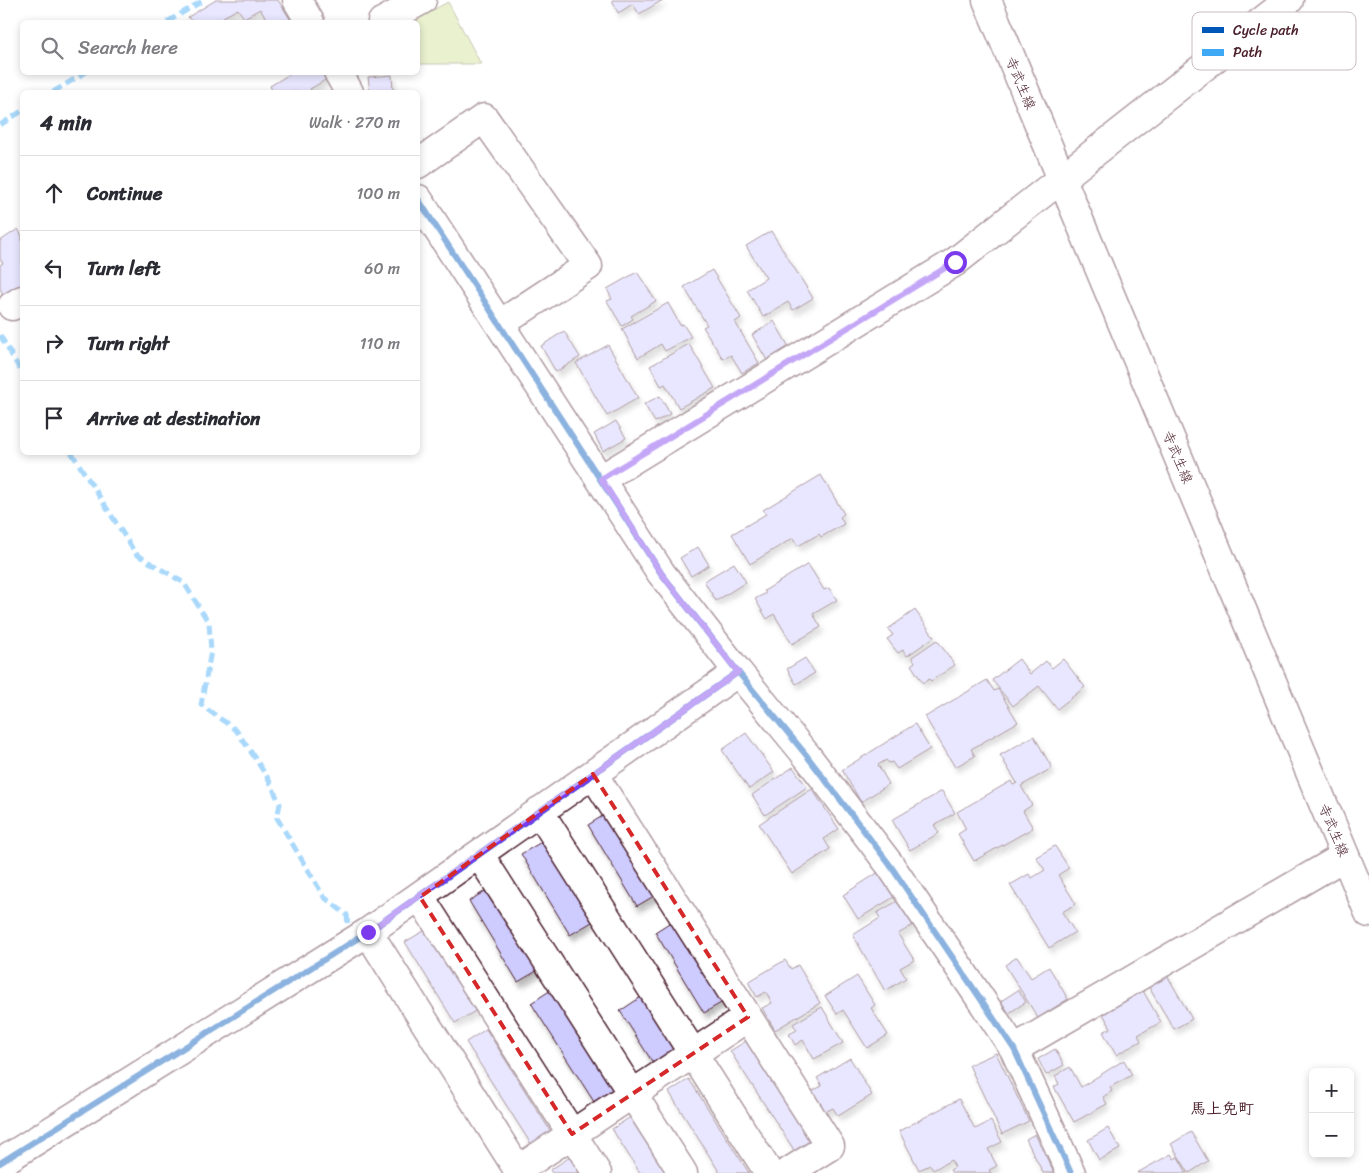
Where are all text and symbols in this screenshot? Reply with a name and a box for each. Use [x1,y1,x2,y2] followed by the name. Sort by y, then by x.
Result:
[1192,12,1356,70] legend
[1233,18,1299,43] text: Cycle path
[20,20,420,75] search box
[78,31,178,64] text: Search here
[38,34,66,62] icon: search
[1233,40,1262,65] text: Path
[998,53,1043,114] street label: 寺武生線
[40,104,92,142] text: 4 min
[309,108,400,137] text: Walk · 270 m
[87,177,163,210] text: Continue
[40,179,68,207] icon: ahead
[356,179,400,208] text: 100 m
[944,251,967,274] route start
[87,252,160,285] text: Turn left
[40,254,68,282] icon: left
[364,254,400,283] text: 60 m
[87,327,169,360] text: Turn right
[40,329,68,357] icon: right
[360,329,400,358] text: 110 m
[87,402,260,435] text: Arrive at destination
[40,404,68,432] icon: arrive
[1155,427,1200,488] street label: 寺武生線
[1311,800,1356,861] street label: 寺武生線
[357,921,380,944] route end
[1309,1068,1354,1158] map controls
[1309,1068,1354,1113] button: +
[1190,1094,1254,1123] district label: 馬上免町
[1309,1113,1354,1158] button: −

